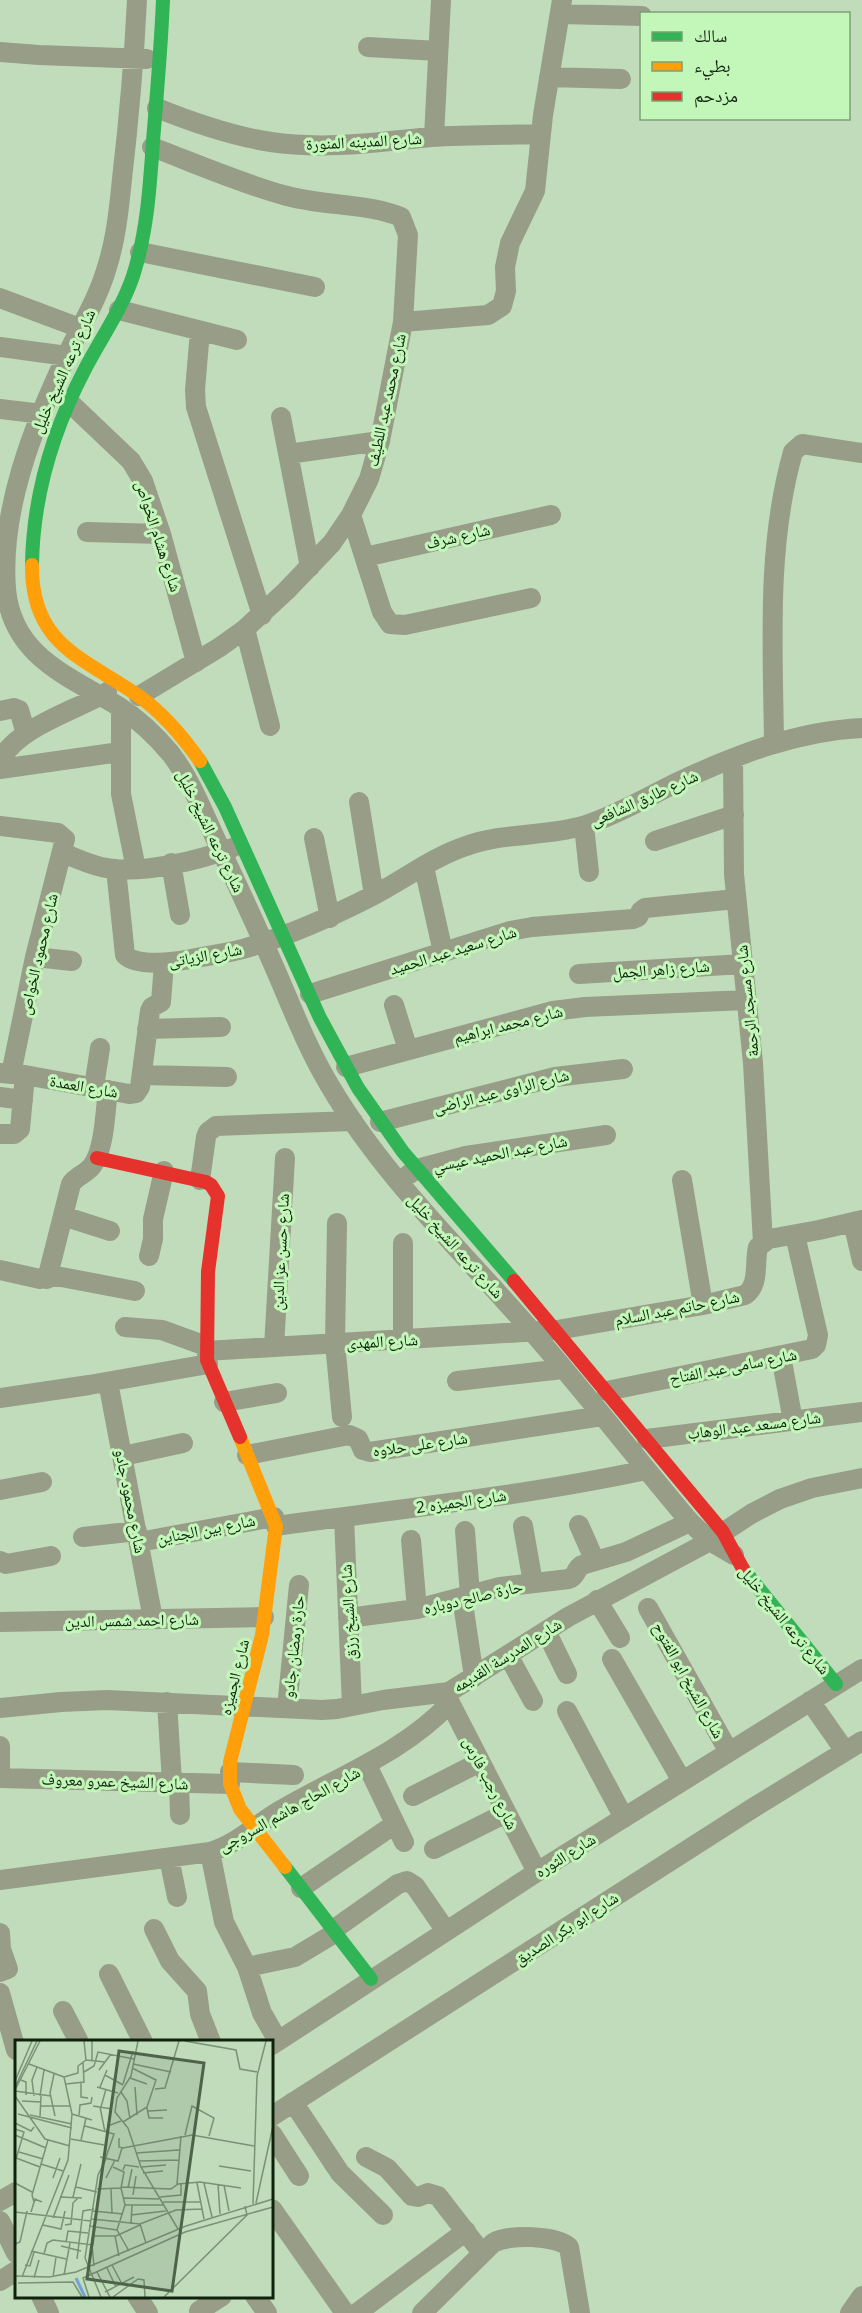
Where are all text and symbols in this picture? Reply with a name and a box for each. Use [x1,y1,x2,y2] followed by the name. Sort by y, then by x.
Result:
[640,12,850,120] legend
[694,23,727,47] text: سالك
[694,53,731,81] text: بطيء
[694,83,738,108] text: مزدحم
[305,127,423,155] street label: شارع المدينه المنورة
[26,305,100,437] street label: شارع ترعه الشيخ خليل
[361,331,411,469] street label: شارع محمد عبد اللطيف
[131,477,187,595] street label: شارع هشام الخواص
[424,518,492,554] street label: شارع شرف
[587,764,701,832] street label: شارع طارق الشافعى
[172,766,250,896] street label: شارع ترعه الشيخ خليل
[13,891,63,1017] street label: شارع محمود الخواص
[387,920,519,980] street label: شارع سعيد عبد الحميد
[167,938,243,972] street label: شارع الزياتى
[730,944,764,1058] street label: شارع مسجد الرحمة
[612,955,710,983] street label: شارع زاهر الجمل
[451,1000,565,1048] street label: شارع محمد ابراهيم
[431,1063,571,1119] street label: شارع الراوى عبد الراضى
[48,1069,120,1103] street label: شارع العمدة
[431,1129,569,1179] street label: شارع عبد الحميد عيسي
[403,1189,509,1303] street label: شارع ترعه الشيخ خليل
[266,1193,294,1311] street label: شارع حسن عز الدين
[613,1285,741,1331] street label: شارع حاتم عبد السلام
[345,1328,419,1354] street label: شارع المهدى
[667,1343,799,1389] street label: شارع سامى عبد الفتاح
[686,1406,822,1444] street label: شارع مسعد عبد الوهاب
[371,1426,469,1462] street label: شارع على حلاوه
[110,1447,152,1555] street label: شارع محمود جادو
[414,1484,508,1518] street label: شارع الجميزه 2
[155,1509,257,1549] street label: شارع بين الجناين
[734,1561,836,1679] street label: شارع ترعه الشيخ خليل
[335,1564,361,1660] street label: شارع الشيخ رزق
[421,1575,525,1619] street label: حارة صالح دوباره
[277,1595,309,1699] street label: حارة رمضان جادو
[65,1608,199,1632] street label: شارع احمد شمس الدين
[448,1613,566,1697] street label: شارع المدرسة القديمه
[648,1618,730,1742] street label: شارع الشيخ ابو الفتوح
[214,1637,254,1717] street label: شارع الجميزه
[458,1733,524,1833] street label: شارع رجب فارس
[214,1761,364,1857] street label: شارع الحاج هاشم السروجى
[41,1767,189,1795] street label: شارع الشيخ عمرو معروف
[530,1828,600,1882] street label: شارع الثوره
[510,1886,622,1970] street label: شارع ابو بكر الصديق
[15,2040,273,2298] inset map

